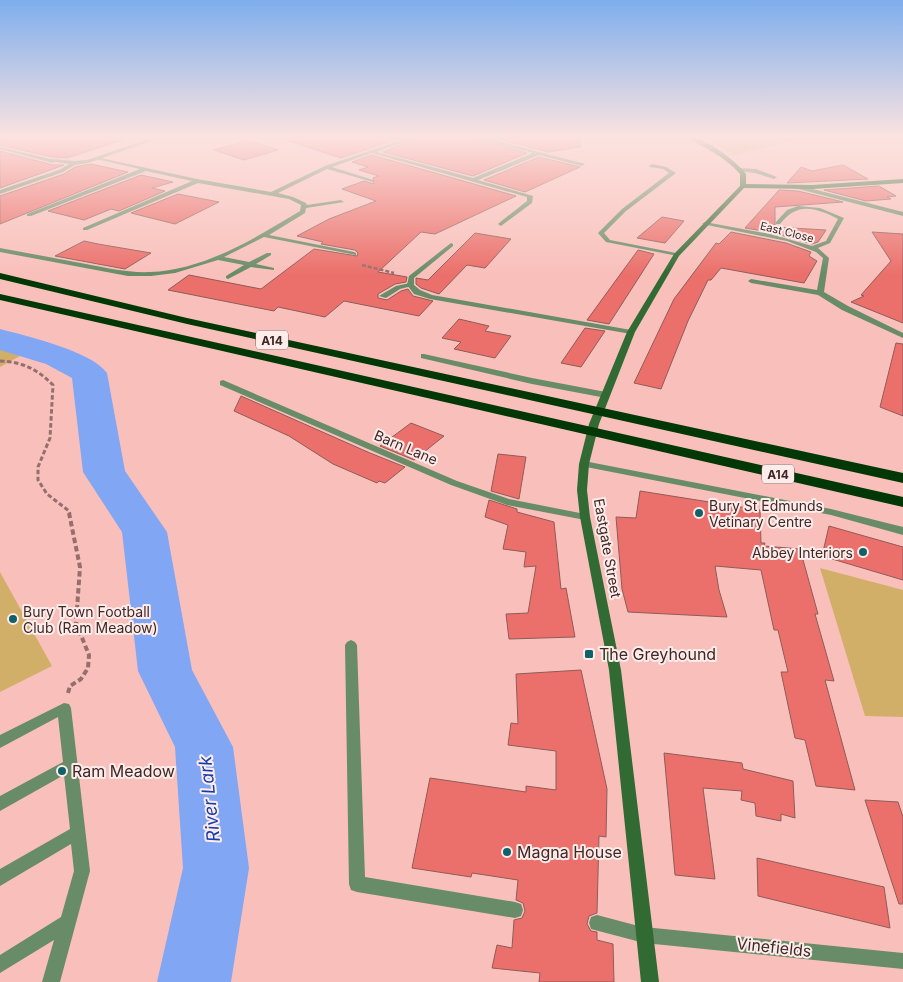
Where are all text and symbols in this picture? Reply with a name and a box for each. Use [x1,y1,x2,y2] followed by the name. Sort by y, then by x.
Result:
[759,219,815,245] street label: East Close
[256,330,288,350] road number: A14
[372,426,440,468] street label: Barn Lane
[762,464,794,484] road number: A14
[591,497,625,599] street label: Eastgate Street
[709,497,823,530] place label: Bury St Edmunds Vetinary Centre
[693,507,705,519] marker: Bury St Edmunds Vetinary Centre
[752,544,853,561] place label: Abbey Interiors
[857,546,869,558] marker: Abbey Interiors
[23,603,158,636] place label: Bury Town Football Club (Ram Meadow)
[7,613,19,625] marker: Bury Town Football Club (Ram Meadow)
[599,644,716,664] place label: The Greyhound
[583,648,595,660] marker: The Greyhound
[194,754,224,843] water label: River Lark
[72,761,175,781] place label: Ram Meadow
[56,765,68,777] marker: Ram Meadow
[517,842,622,862] place label: Magna House
[501,846,513,858] marker: Magna House
[736,933,812,961] street label: Vinefields

